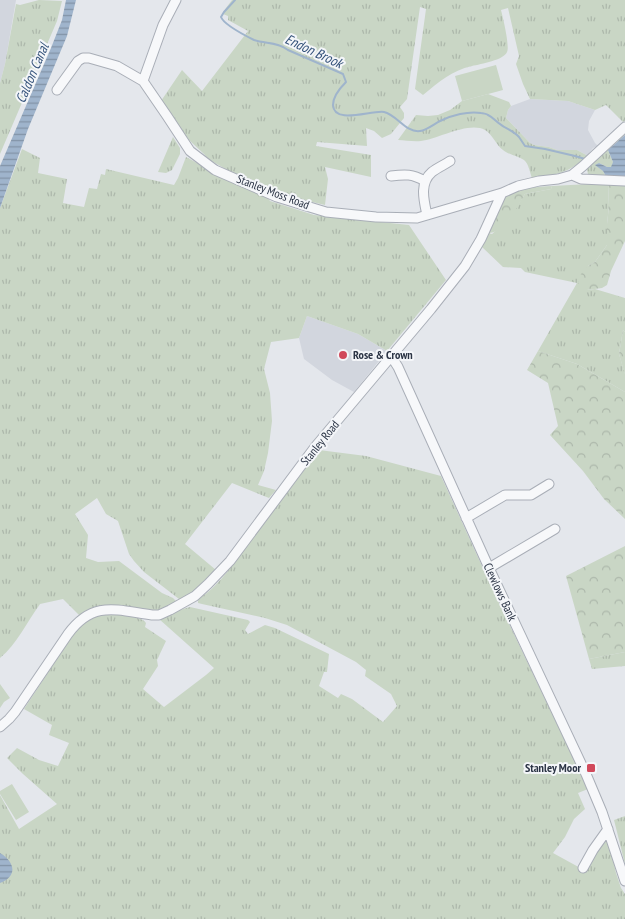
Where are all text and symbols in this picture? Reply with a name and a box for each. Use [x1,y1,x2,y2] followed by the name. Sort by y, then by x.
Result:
[282,30,347,73] water label: Endon Brook
[11,39,53,106] water label: Caldon Canal
[235,171,312,212] street label: Stanley Moss Road
[353,347,413,362] place label: Rose & Crown
[337,349,349,361] marker: Rose & Crown
[297,417,342,468] street label: Stanley Road
[481,560,521,623] street label: Clewlows Bank
[525,760,581,775] place label: Stanley Moor
[585,762,597,774] marker: Stanley Moor

